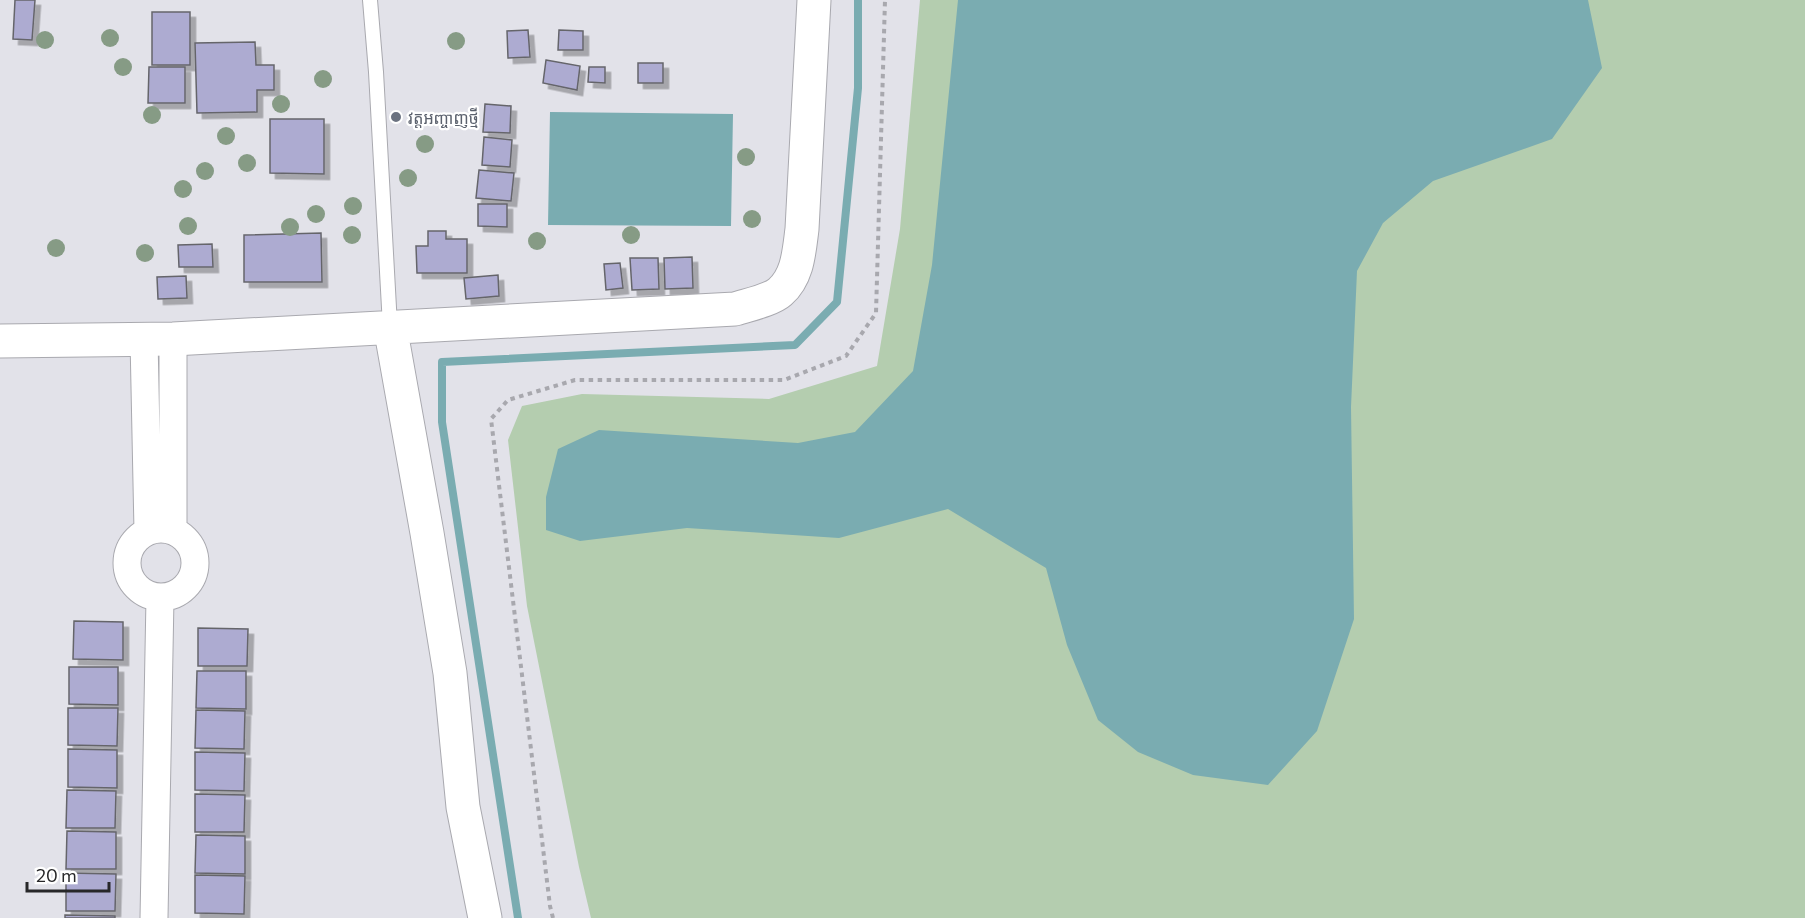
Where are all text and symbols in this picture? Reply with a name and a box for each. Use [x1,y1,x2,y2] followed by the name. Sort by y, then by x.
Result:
[408,107,479,128] place label: វត្តអញ្ចាញថ្មី
[389,110,403,124] marker: វត្តអញ្ចាញថ្មី
[27,855,110,893] scale bar
[36,864,77,886] text: 20 m

